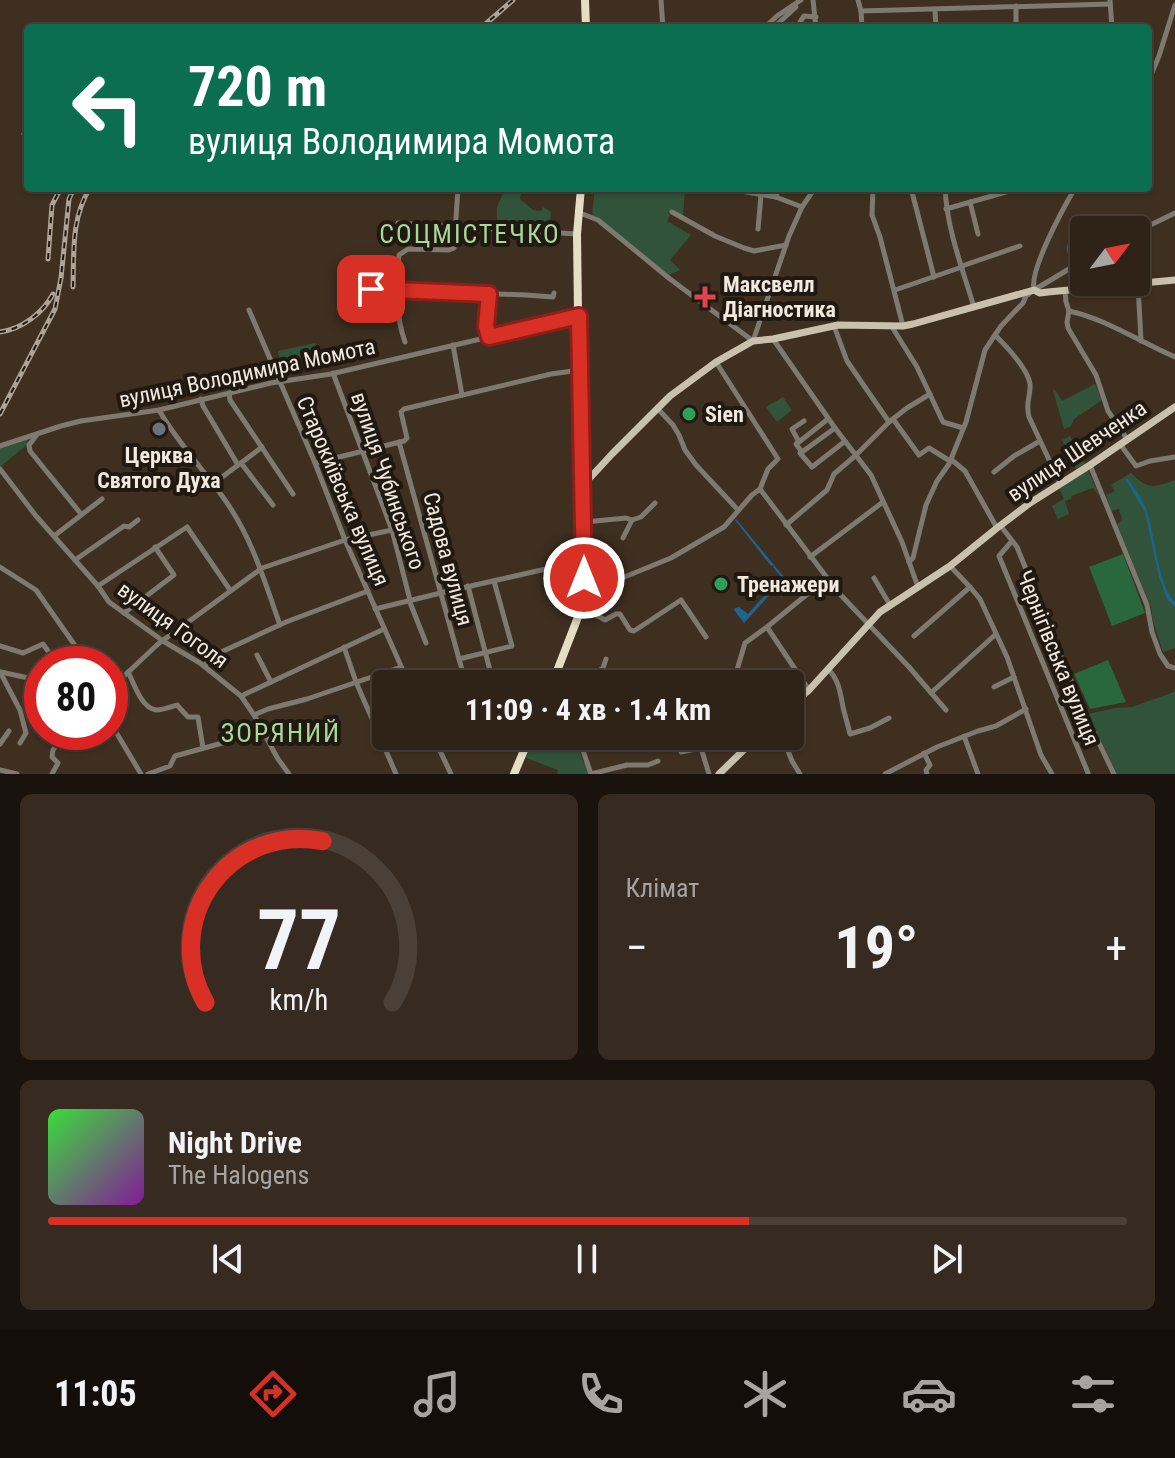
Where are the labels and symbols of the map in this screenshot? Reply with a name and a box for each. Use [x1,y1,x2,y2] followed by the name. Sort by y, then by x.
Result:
[1070,216,1150,296] north arrow
[379,219,561,249] district label: СОЦМІСТЕЧКО
[337,255,405,323] pin
[723,272,836,322] place label: Максвелл Діагностика
[694,286,716,308] marker: Максвелл Діагностика
[117,334,377,412] street label: вулиця Володимира Момота
[346,389,430,573] street label: вулиця Чубинського
[292,393,394,589] street label: Старокиївська вулиця
[1003,395,1151,507] street label: вулиця Шевченка
[705,402,744,427] place label: Sien
[680,405,698,423] marker: Sien
[150,420,168,438] marker: Церква Святого Духа
[97,443,221,493] place label: Церква Святого Духа
[418,490,478,628] street label: Садова вулиця
[542,536,626,620] position arrow
[1012,567,1104,749] street label: Чернігівська вулиця
[737,572,839,597] place label: Тренажери
[712,575,730,593] marker: Тренажери
[113,577,233,673] street label: вулиця Гоголя
[24,646,128,750] speed limit sign: 80
[221,718,341,748] district label: ЗОРЯНИЙ

